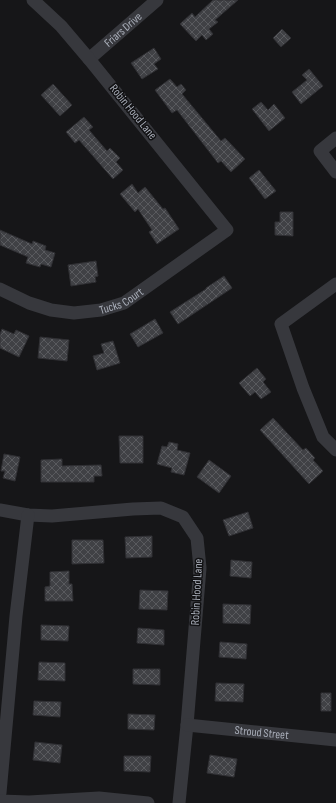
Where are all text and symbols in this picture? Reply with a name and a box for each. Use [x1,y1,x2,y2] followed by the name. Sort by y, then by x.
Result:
[101,9,145,50] street label: Friars Drive
[106,81,160,143] street label: Robin Hood Lane
[97,284,147,318] street label: Tucks Court
[188,558,206,626] street label: Robin Hood Lane
[234,722,290,743] street label: Stroud Street

